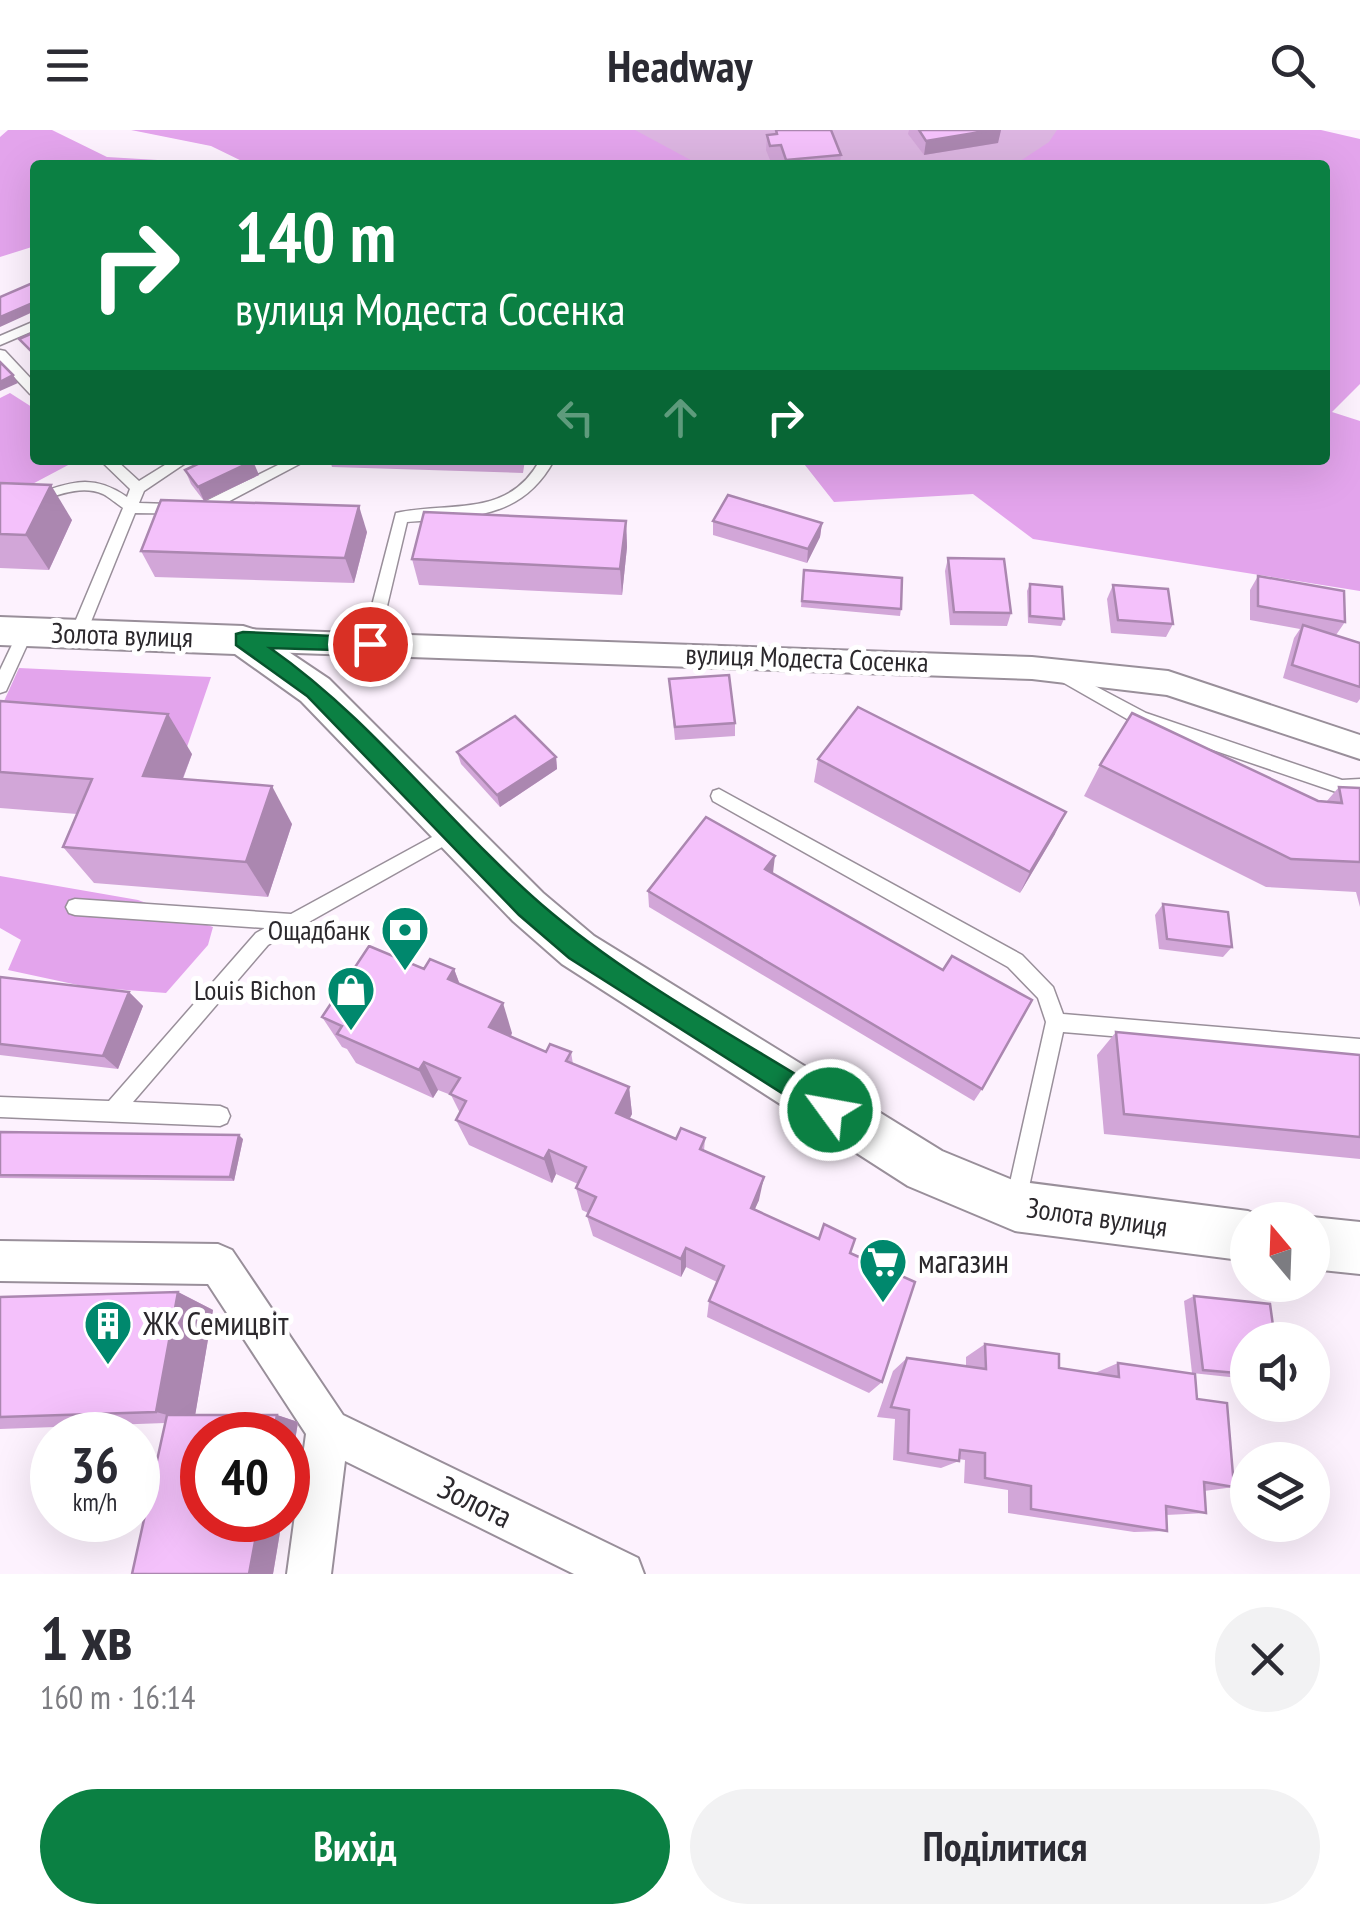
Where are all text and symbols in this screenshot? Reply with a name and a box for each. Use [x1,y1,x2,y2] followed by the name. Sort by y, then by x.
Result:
[607,36,753,94] text: Headway
[40,38,95,93] icon: menu
[1265,38,1320,93] icon: search
[235,191,396,281] text: 140 m
[70,200,200,330] icon: right
[235,279,626,337] text: вулиця Модеста Сосенка
[548,390,603,445] icon: left
[653,390,708,445] icon: ahead
[758,390,813,445] icon: right
[328,602,413,687] pin
[50,614,194,655] street label: Золота вулиця
[343,617,398,672] icon: arrive
[685,635,929,680] street label: вулиця Модеста Сосенка
[379,904,431,972] bank icon: Ощадбанк
[268,911,370,948] place label: Ощадбанк
[325,964,377,1032] shop icon: Louis Bichon
[194,971,316,1008] place label: Louis Bichon
[778,1058,882,1162] position arrow
[1024,1188,1170,1245] street label: Золота вулиця
[1230,1202,1330,1302] north arrow
[1230,1202,1330,1542] map controls
[857,1236,909,1304] supermarket icon: магазин
[918,1240,1009,1282] place label: магазин
[82,1298,134,1366] building icon: ЖК Семицвіт
[142,1302,289,1344] place label: ЖК Семицвіт
[1230,1322,1330,1422] button: sound
[180,1412,310,1542] speed limit sign: 40
[71,1432,119,1497] text: 36
[1230,1442,1330,1542] button: layers
[432,1465,519,1537] street label: Золота
[73,1486,117,1518] text: km/h
[40,1599,132,1677] text: 1 хв
[1215,1607,1320,1712] button: close
[40,1676,195,1718] text: 160 m · 16:14
[40,1789,670,1904] button: Вихід
[690,1789,1320,1904] button: Поділитися

